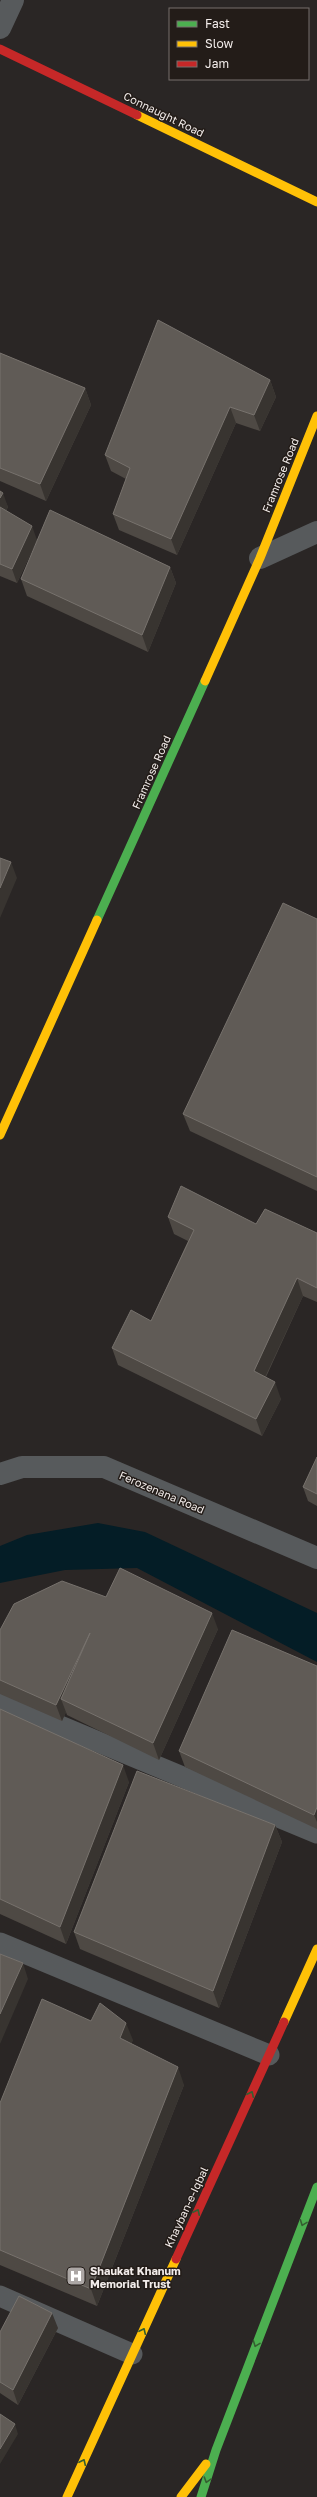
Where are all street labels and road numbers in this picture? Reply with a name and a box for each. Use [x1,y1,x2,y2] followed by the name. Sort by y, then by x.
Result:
[122,89,206,139] street label: Connaught Road
[259,436,301,514] street label: Framrose Road
[129,733,173,811] street label: Framrose Road
[117,1468,207,1516] street label: Ferozenana Road
[162,2164,211,2249] street label: Khayban-e-Iqbal

